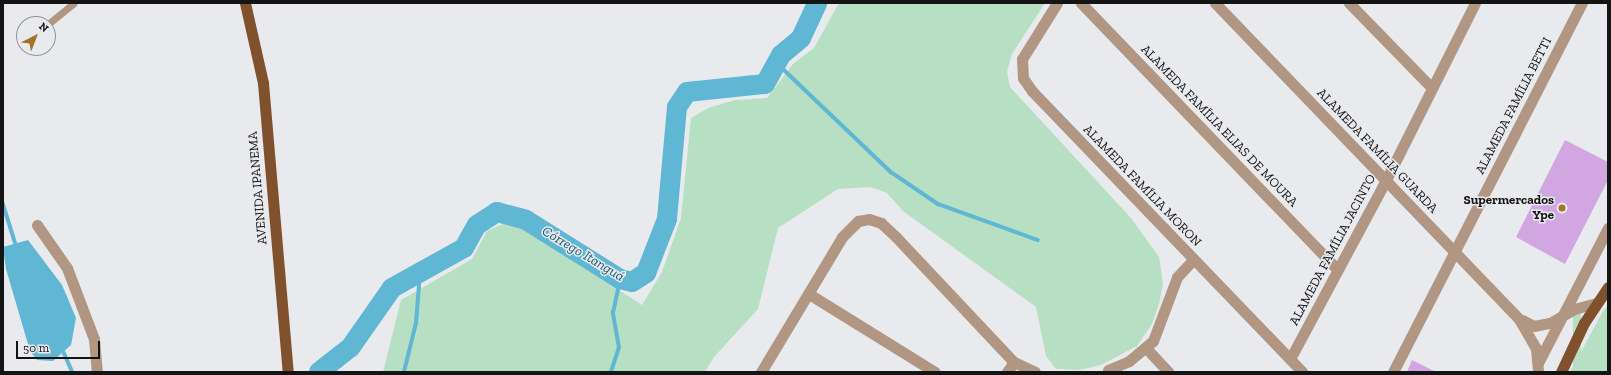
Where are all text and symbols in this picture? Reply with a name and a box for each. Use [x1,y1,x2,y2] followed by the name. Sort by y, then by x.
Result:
[16,16,56,56] north arrow
[36,20,51,35] text: N
[1472,35,1556,177] street label: ALAMEDA FAMÍLIA BETTI
[1137,42,1301,210] street label: ALAMEDA FAMÍLIA ELIAS DE MOURA
[1313,85,1441,217] street label: ALAMEDA FAMÍLIA GUARDA
[1079,122,1205,250] street label: ALAMEDA FAMÍLIA MORON
[245,130,271,246] street label: AVENIDA IPANEMA
[1286,171,1380,329] street label: ALAMEDA FAMÍLIA JACINTO
[1463,193,1554,224] place label: Supermercados Ype
[1557,203,1567,213] marker: Supermercados Ype
[539,223,627,285] water label: Córrego Itanguá
[18,333,102,359] scale bar
[23,341,49,355] text: 50 m

